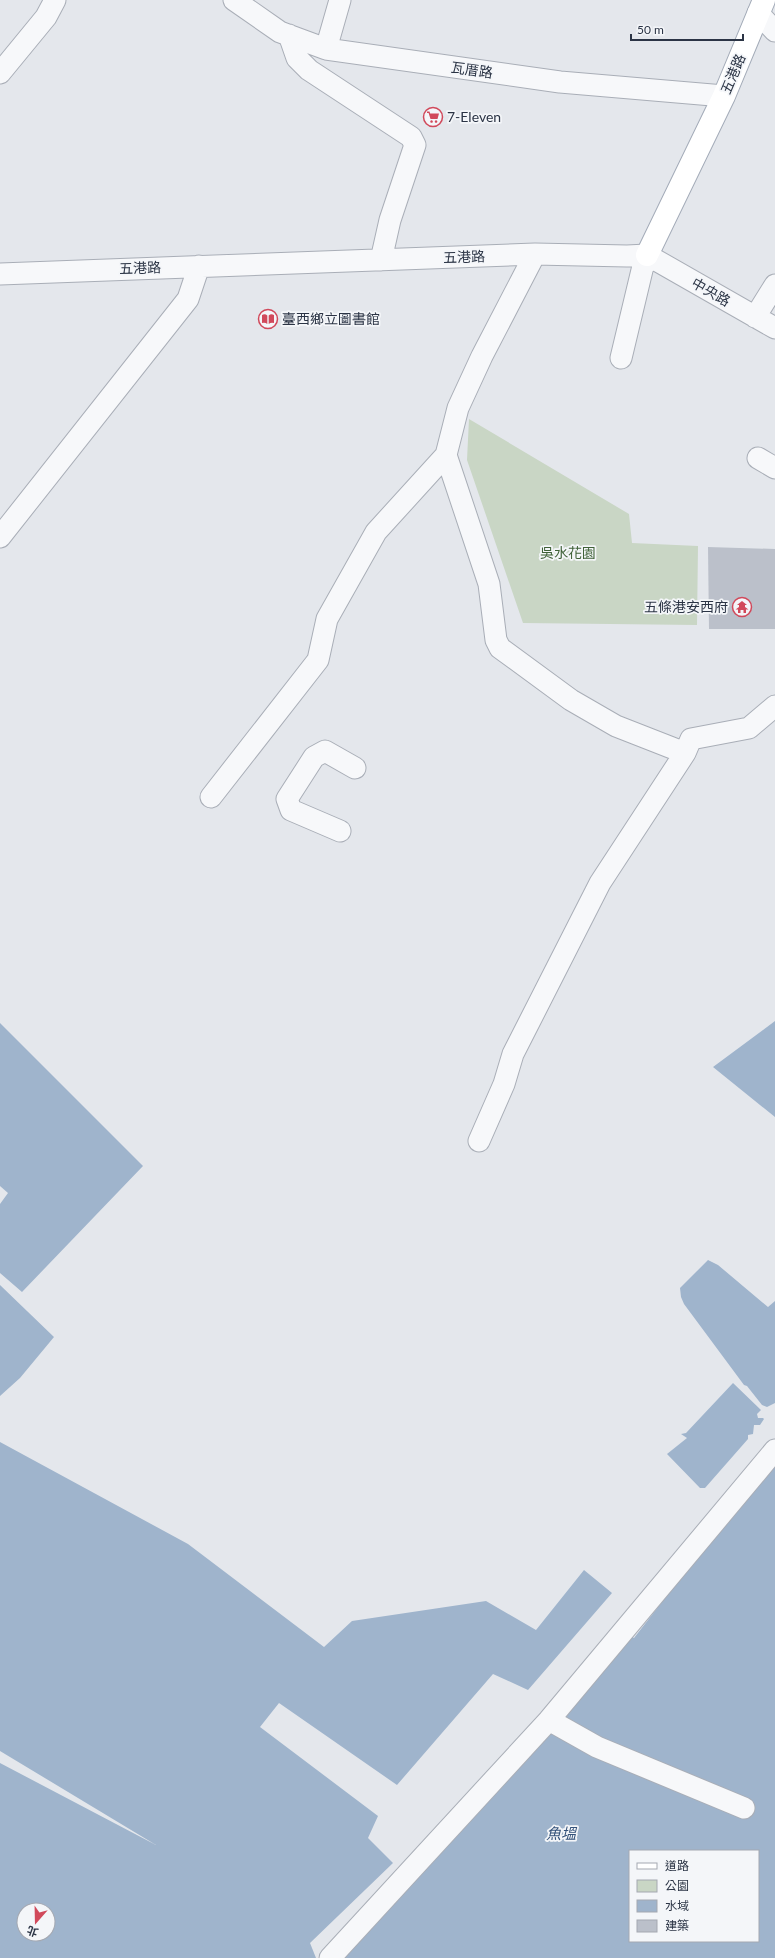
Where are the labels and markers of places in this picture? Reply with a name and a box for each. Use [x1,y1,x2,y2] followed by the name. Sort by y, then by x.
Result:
[422,106,444,128] supermarket icon: 7-Eleven
[447,108,501,125] place label: 7-Eleven
[257,308,279,330] library icon: 臺西鄉立圖書館
[282,310,380,327] place label: 臺西鄉立圖書館
[731,596,753,618] temple icon: 五條港安西府
[644,598,728,615] place label: 五條港安西府

